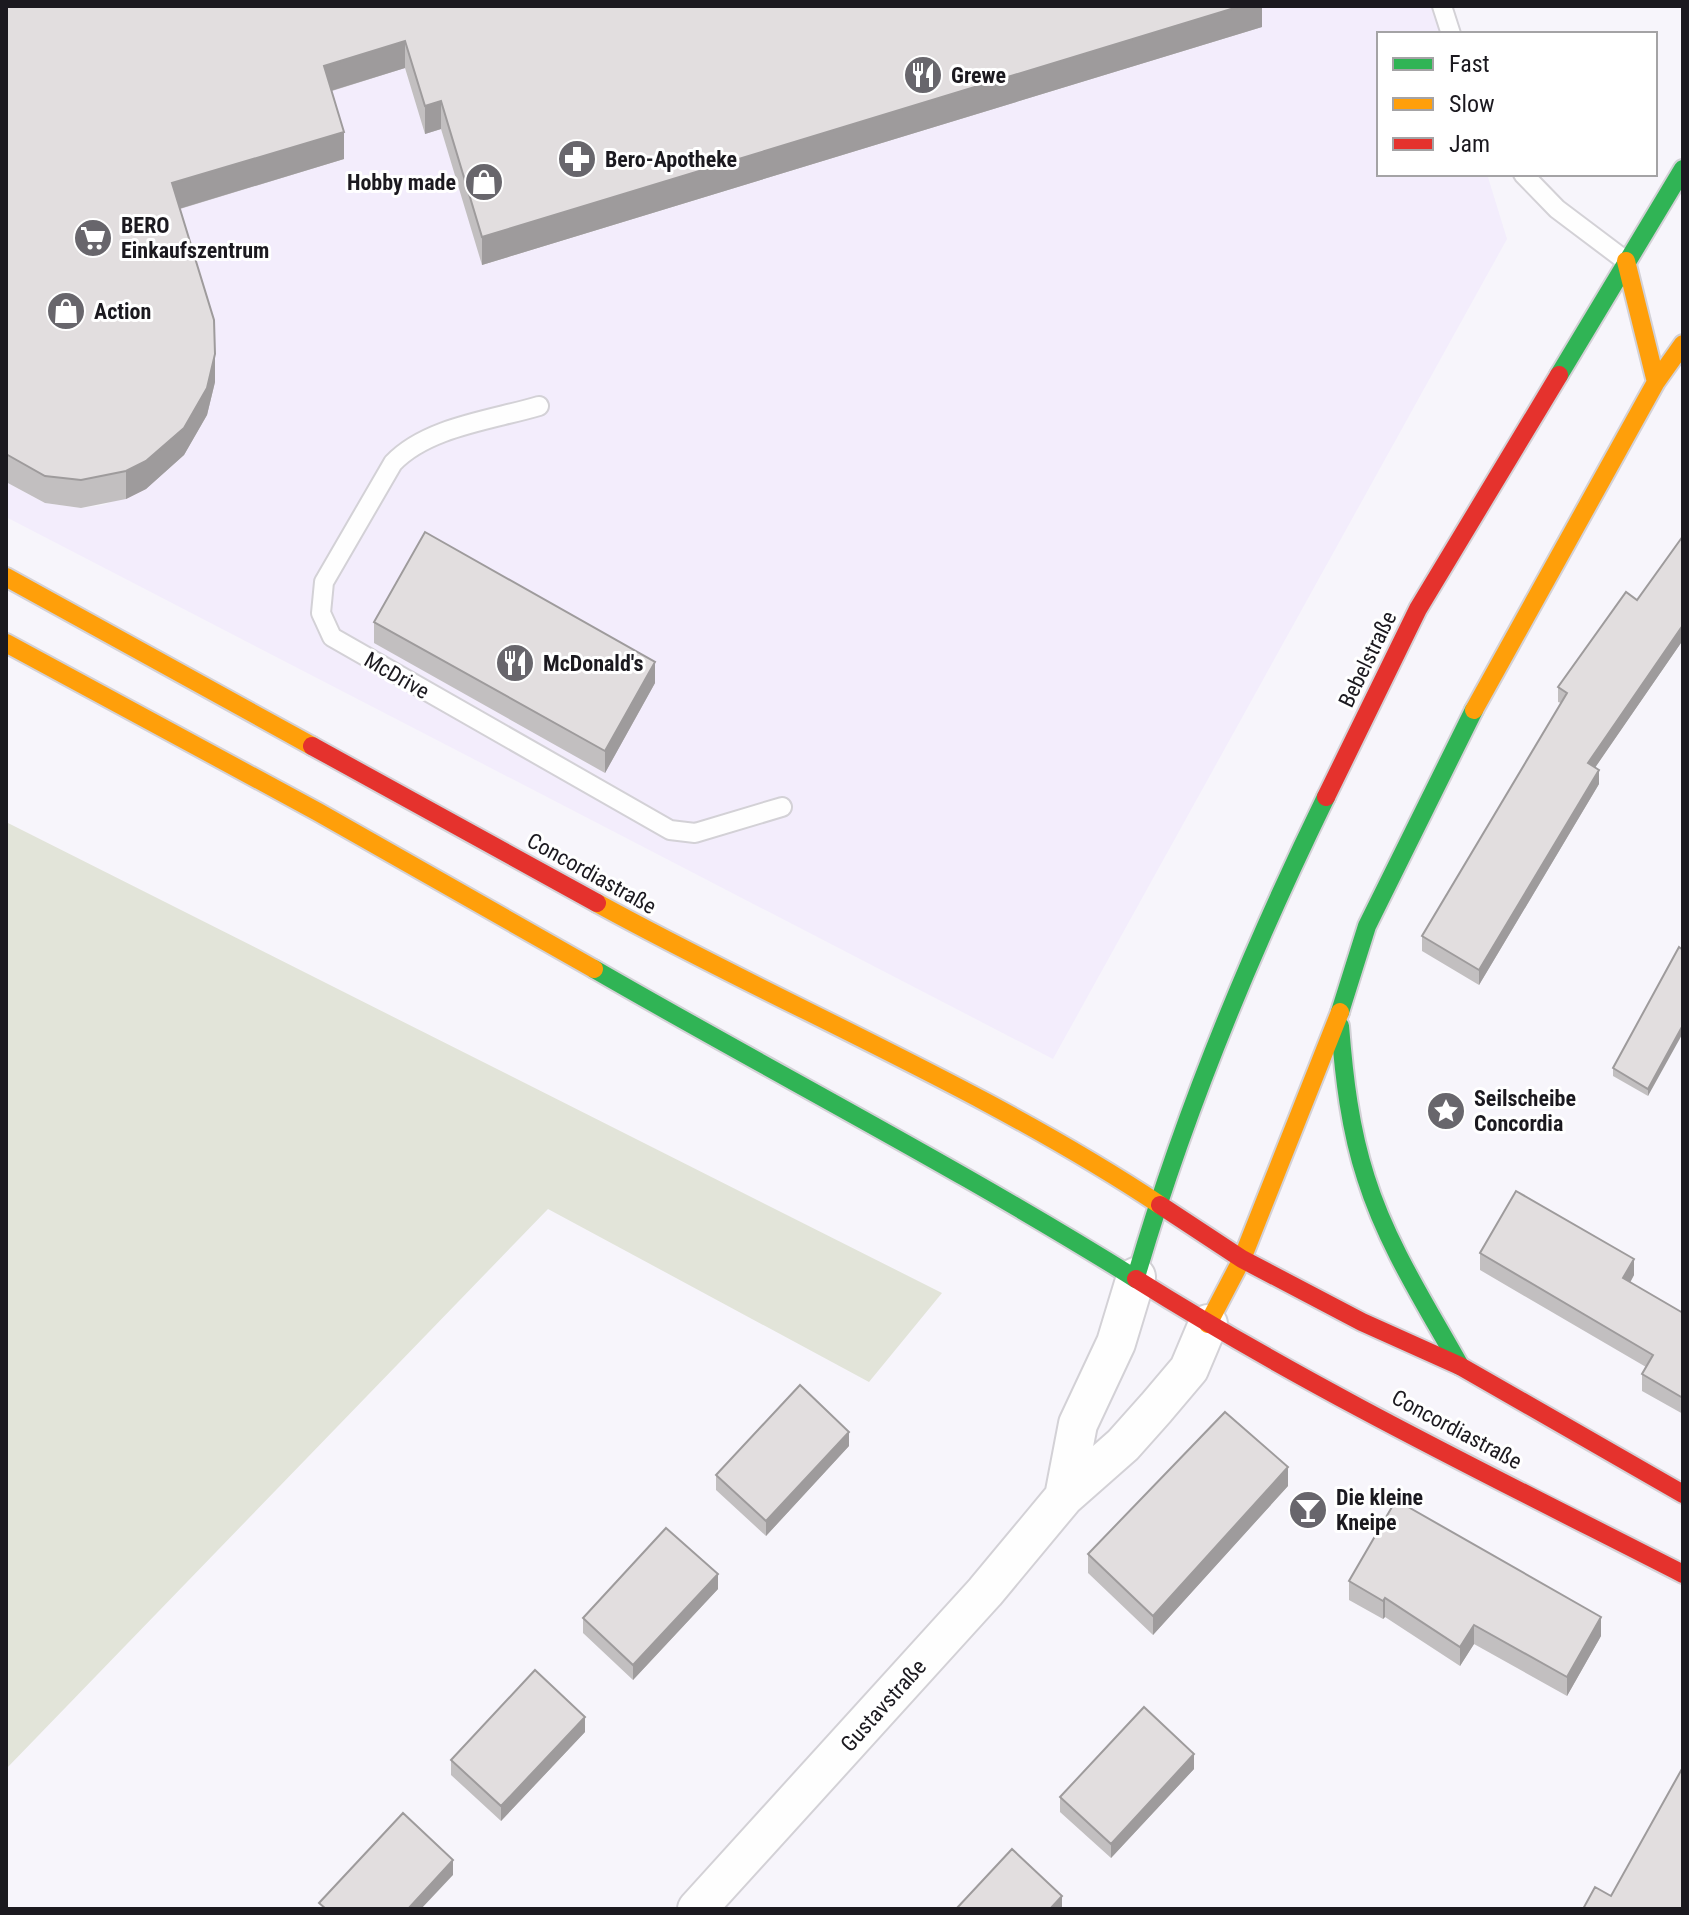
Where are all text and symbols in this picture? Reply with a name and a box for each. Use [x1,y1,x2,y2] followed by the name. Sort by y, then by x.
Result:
[1377,32,1657,176] legend
[1449,50,1490,78] text: Fast
[902,54,944,96] restaurant icon: Grewe
[951,63,1006,88] place label: Grewe
[1449,90,1495,118] text: Slow
[1449,130,1490,158] text: Jam
[556,138,598,180] pharmacy icon: Bero-Apotheke
[605,147,737,172] place label: Bero-Apotheke
[463,161,505,203] shop icon: Hobby made
[347,170,456,195] place label: Hobby made
[121,213,269,263] place label: BERO Einkaufszentrum
[72,217,114,259] supermarket icon: BERO Einkaufszentrum
[45,290,87,332] shop icon: Action
[94,299,151,324] place label: Action
[1333,607,1401,711] street label: Bebelstraße
[494,642,536,684] restaurant icon: McDonald's
[360,647,434,704] street label: McDrive
[543,651,643,676] place label: McDonald's
[523,828,661,919] street label: Concordiastraße
[1474,1086,1576,1136] place label: Seilscheibe Concordia
[1425,1090,1467,1132] place icon: Seilscheibe Concordia
[1388,1385,1526,1474] street label: Concordiastraße
[1336,1485,1423,1535] place label: Die kleine Kneipe
[1287,1489,1329,1531] bar icon: Die kleine Kneipe
[836,1654,931,1756] street label: Gustavstraße

